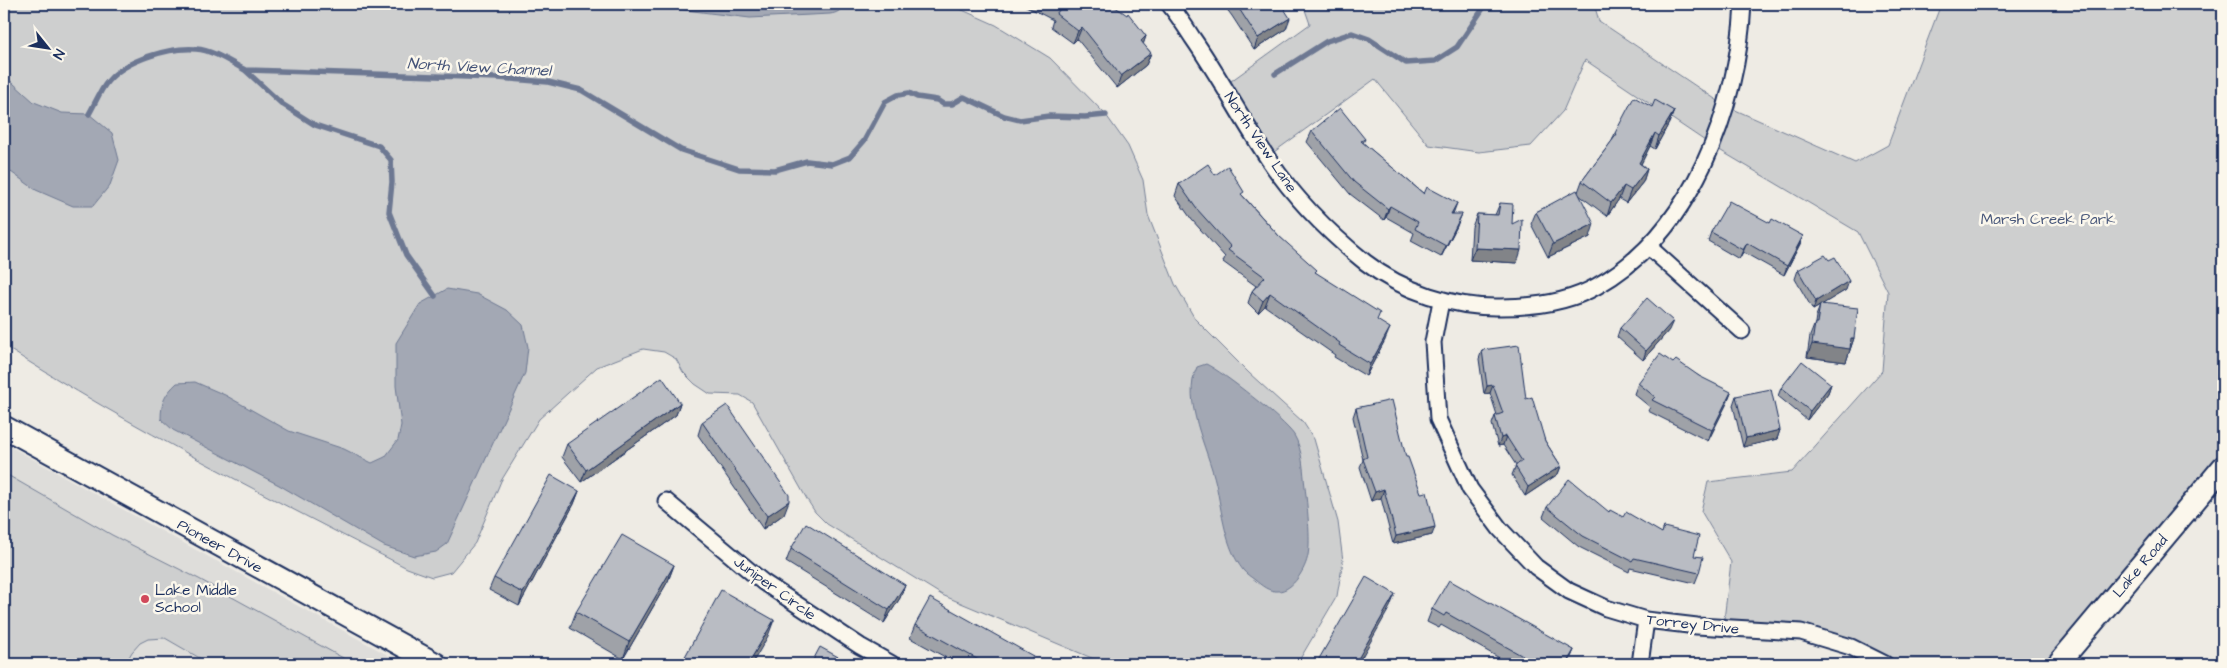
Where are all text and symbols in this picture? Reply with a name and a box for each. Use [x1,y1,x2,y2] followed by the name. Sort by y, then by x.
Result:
[22,22,72,72] north arrow
[47,45,69,63] text: N
[407,52,554,82] water label: North View Channel
[1219,88,1302,197] street label: North View Lane
[1981,209,2115,230] park label: Marsh Creek Park
[173,514,266,579] street label: Pioneer Drive
[2108,530,2173,602] street label: Lake Road
[729,551,820,625] street label: Juniper Circle
[155,580,237,618] place label: Lake Middle School
[139,593,151,605] marker: Lake Middle School
[1646,609,1740,641] street label: Torrey Drive

